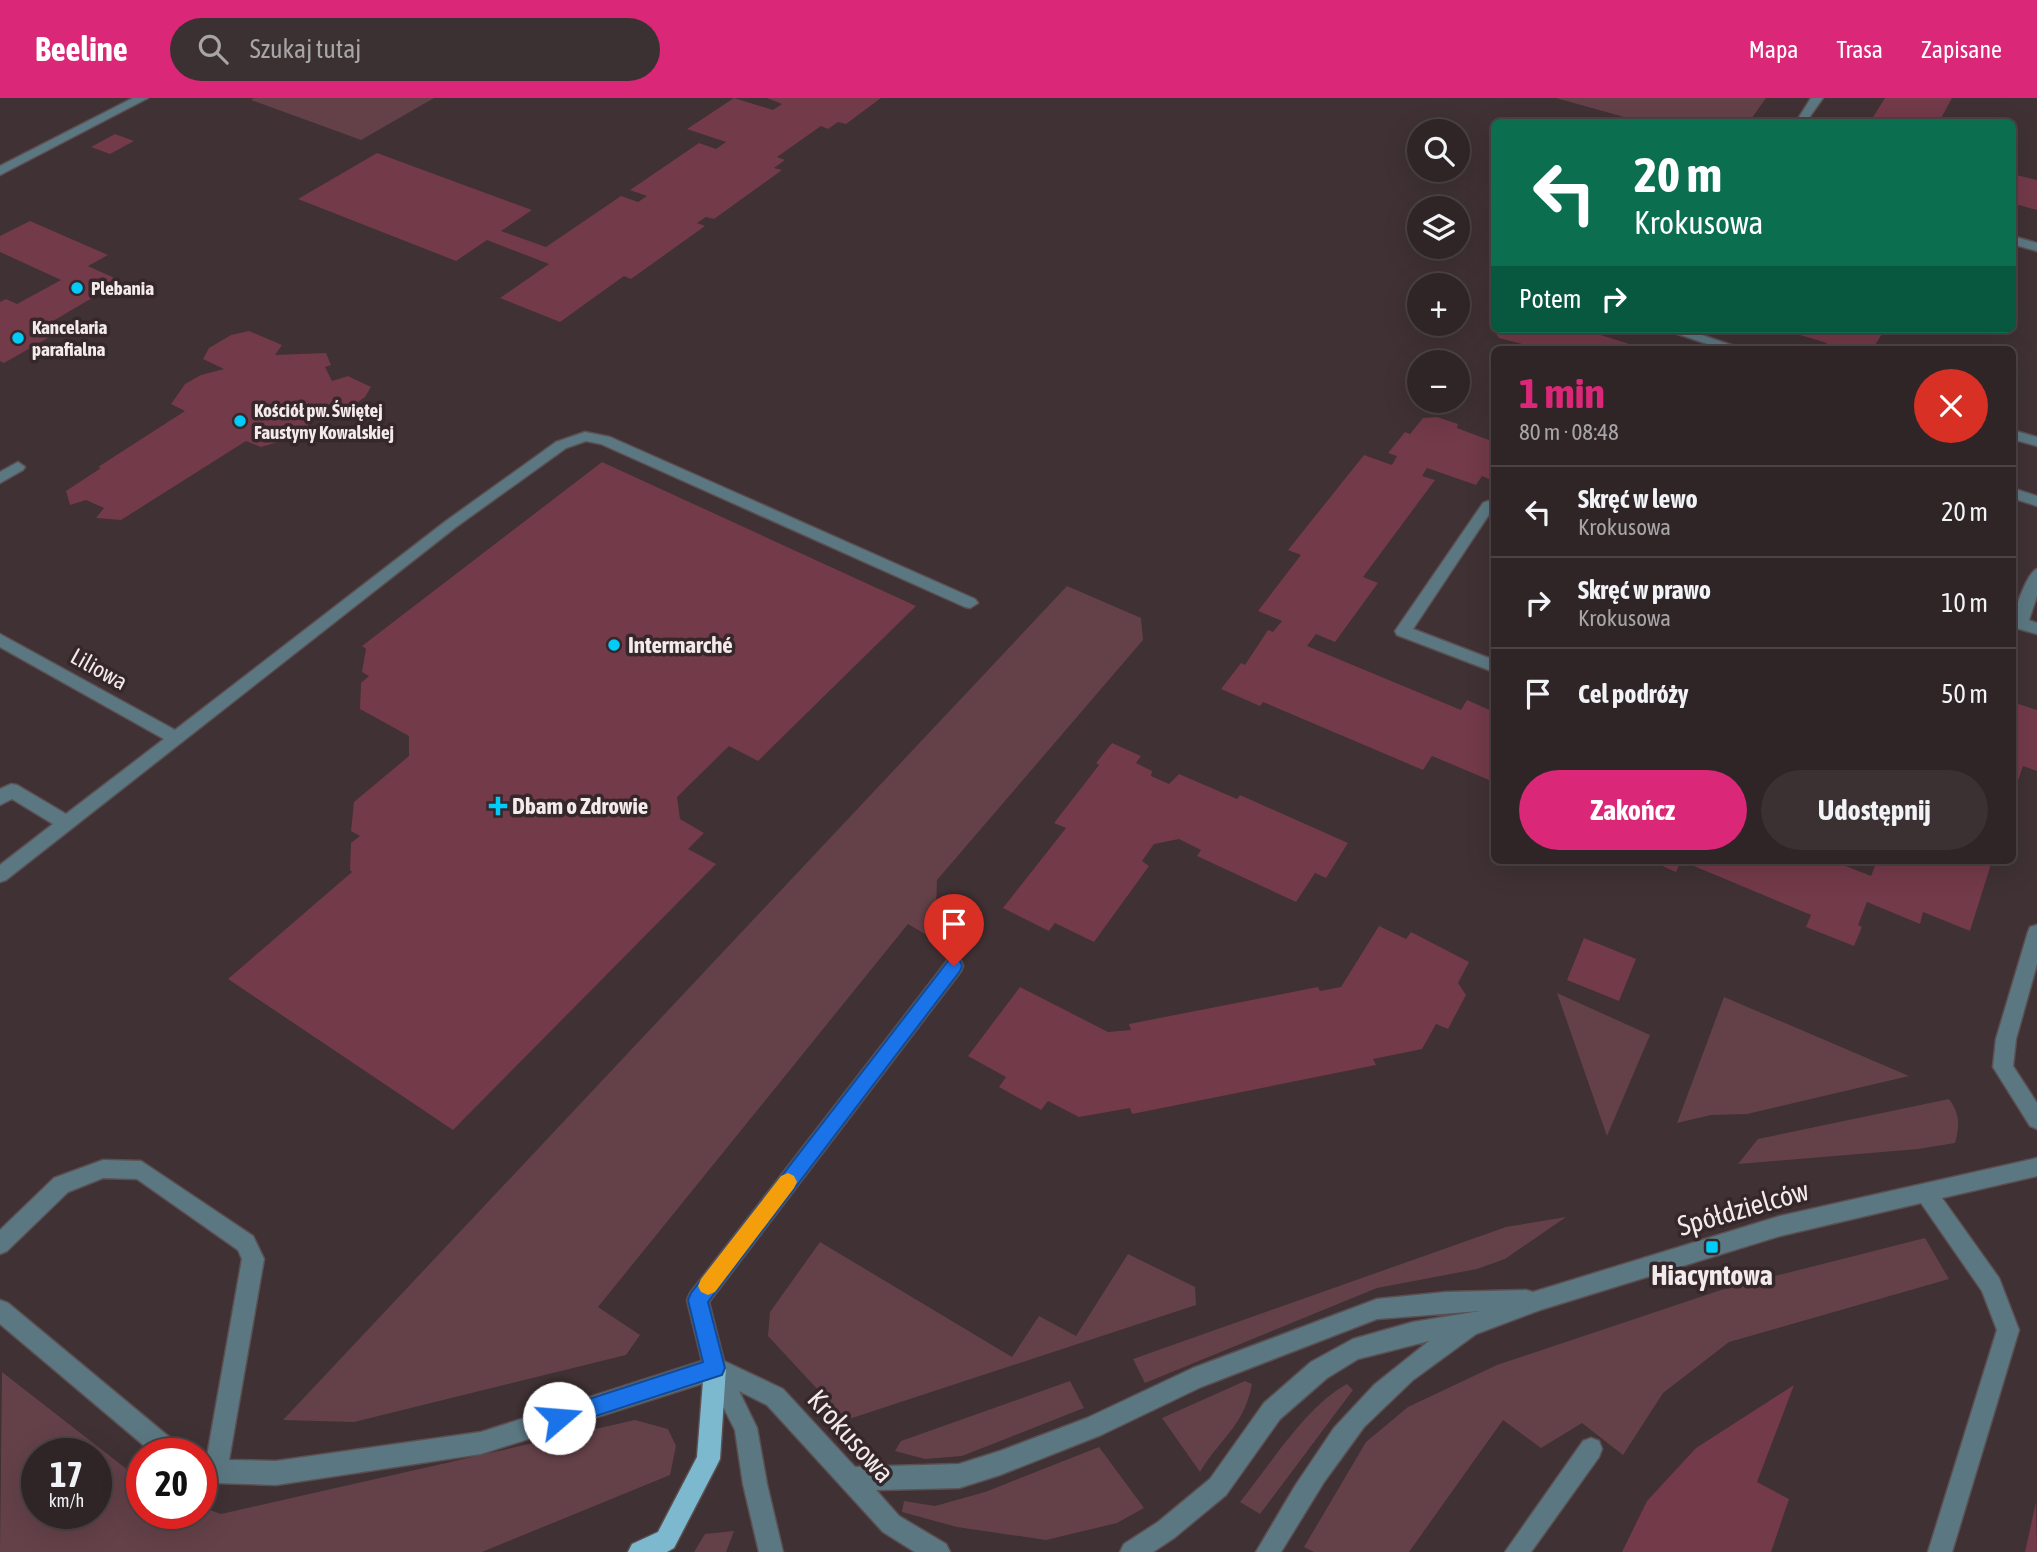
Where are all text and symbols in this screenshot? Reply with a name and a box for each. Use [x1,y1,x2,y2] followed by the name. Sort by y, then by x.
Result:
[170,18,660,81] search box
[35,30,128,68] text: Beeline
[194,30,232,68] icon: search
[250,34,361,64] text: Szukaj tutaj
[1749,36,1798,63] text: Mapa
[1836,36,1883,63] text: Trasa
[1921,36,2002,63] text: Zapisane
[1407,119,1470,413] map controls
[1407,119,1470,182] button: search
[1634,146,1722,202] text: 20 m
[1519,147,1610,238] icon: left
[1407,196,1470,259] button: layers
[1634,204,1763,241] text: Krokusowa
[1407,273,1470,336] button: +
[91,277,154,299] place label: Plebania
[69,280,85,296] marker: Plebania
[1595,280,1633,318] icon: right
[1519,284,1581,314] text: Potem
[32,316,107,360] place label: Kancelaria parafialna
[10,330,26,346] marker: Kancelaria parafialna
[1407,350,1470,413] button: −
[1519,369,1605,417] text: 1 min
[1914,369,1988,443] button: close
[254,399,394,443] place label: Kościół pw. Świętej Faustyny Kowalskiej
[232,413,248,429] marker: Kościół pw. Świętej Faustyny Kowalskiej
[1519,419,1619,445] text: 80 m · 08:48
[1578,484,1698,514] text: Skręć w lewo
[1519,493,1557,531] icon: left
[1941,497,1988,527] text: 20 m
[1578,514,1671,540] text: Krokusowa
[1578,575,1711,605] text: Skręć w prawo
[1519,584,1557,622] icon: right
[1941,588,1988,618] text: 10 m
[1578,605,1671,631] text: Krokusowa
[628,632,733,658] place label: Intermarché
[606,637,622,653] marker: Intermarché
[66,643,132,695] street label: Liliowa
[1519,675,1557,713] icon: arrive
[1578,679,1689,709] text: Cel podróży
[1941,679,1988,709] text: 50 m
[1519,770,1747,850] button: Zakończ
[1761,770,1988,850] button: Udostępnij
[512,793,648,819] place label: Dbam o Zdrowie
[490,798,506,814] marker: Dbam o Zdrowie
[924,894,984,966] pin
[935,905,973,943] icon: arrive
[1674,1174,1813,1242] street label: Spółdzielców
[1704,1239,1720,1255] marker: Hiacyntowa
[1651,1259,1773,1291] place label: Hiacyntowa
[522,1381,596,1455] position arrow
[801,1383,901,1489] street label: Krokusowa
[126,1438,217,1529] speed limit sign: 20
[50,1454,83,1494] text: 17
[49,1490,84,1511] text: km/h

